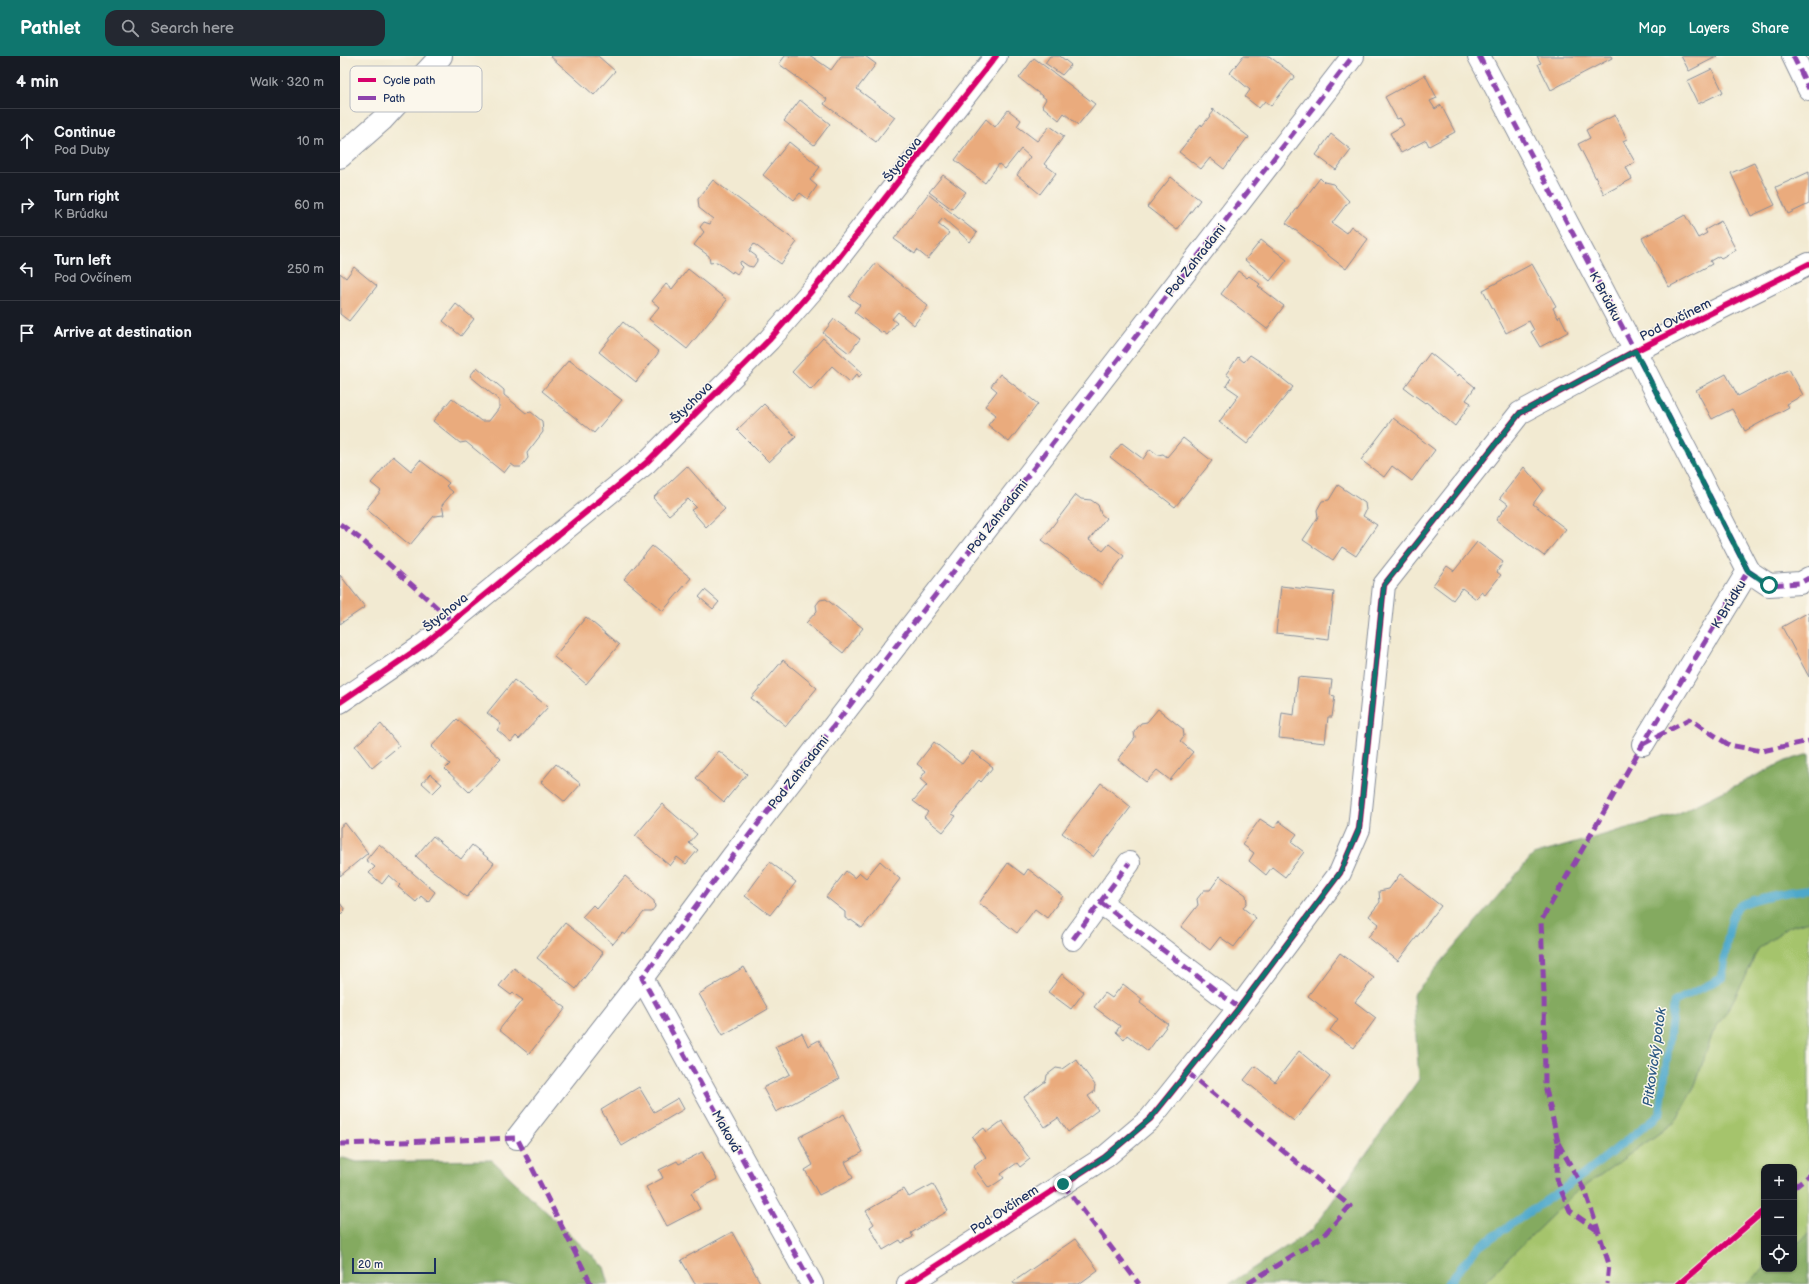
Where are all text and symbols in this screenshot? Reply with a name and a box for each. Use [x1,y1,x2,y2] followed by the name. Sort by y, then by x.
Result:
[105,10,385,46] search box
[20,17,81,40] text: Pathlet
[119,17,141,39] icon: search
[151,19,234,38] text: Search here
[1638,20,1666,37] text: Map
[1688,20,1730,37] text: Layers
[1752,20,1789,37] text: Share
[350,66,482,112] legend
[16,72,59,92] text: 4 min
[250,74,324,90] text: Walk · 320 m
[383,74,435,87] text: Cycle path
[383,92,405,105] text: Path
[54,123,116,142] text: Continue
[16,130,38,152] icon: ahead
[297,133,324,149] text: 10 m
[880,134,925,185] street label: Štychova
[54,142,110,158] text: Pod Duby
[54,187,119,206] text: Turn right
[16,194,38,216] icon: right
[294,197,324,213] text: 60 m
[54,206,108,222] text: K Brůdku
[1162,221,1229,301] street label: Pod Zahradami
[54,251,111,270] text: Turn left
[16,258,38,280] icon: left
[287,261,324,277] text: 250 m
[1585,269,1625,324] street label: K Brůdku
[54,270,132,286] text: Pod Ovčínem
[1637,295,1714,345] street label: Pod Ovčínem
[16,322,38,344] icon: arrive
[54,323,192,342] text: Arrive at destination
[667,378,716,427] street label: Štychova
[964,477,1031,557] street label: Pod Zahradami
[1760,576,1778,594] route start
[1708,577,1750,632] street label: K Brůdku
[420,590,471,636] street label: Štychova
[765,733,832,813] street label: Pod Zahradami
[1639,1005,1670,1108] water label: Pitkovický potok
[708,1108,744,1155] street label: Maková
[1761,1164,1797,1272] map controls
[1761,1164,1797,1200] button: +
[1054,1175,1072,1193] route end
[968,1182,1042,1238] street label: Pod Ovčínem
[1761,1200,1797,1236] button: −
[1761,1236,1797,1272] button: locate
[352,1256,436,1275] scale bar
[358,1258,383,1271] text: 20 m

